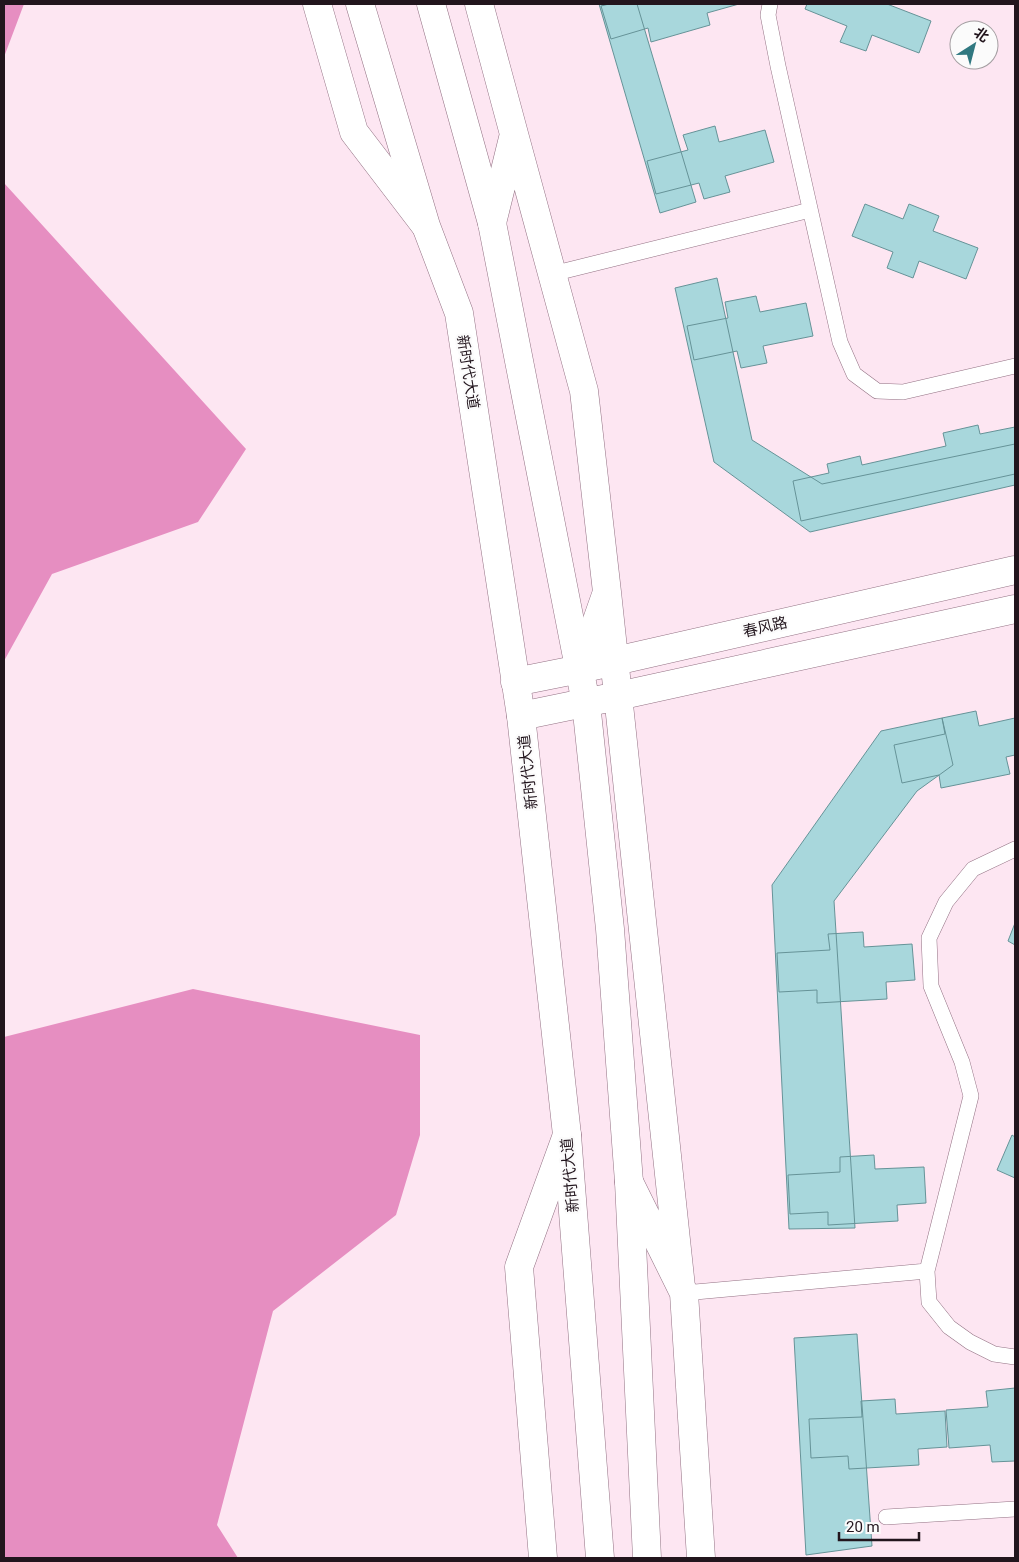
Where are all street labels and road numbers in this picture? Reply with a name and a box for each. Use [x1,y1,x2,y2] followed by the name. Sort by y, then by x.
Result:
[453,334,483,410] street label: 新时代大道
[741,613,789,641] street label: 春风路
[515,734,541,810] street label: 新时代大道
[558,1137,582,1213] street label: 新时代大道

